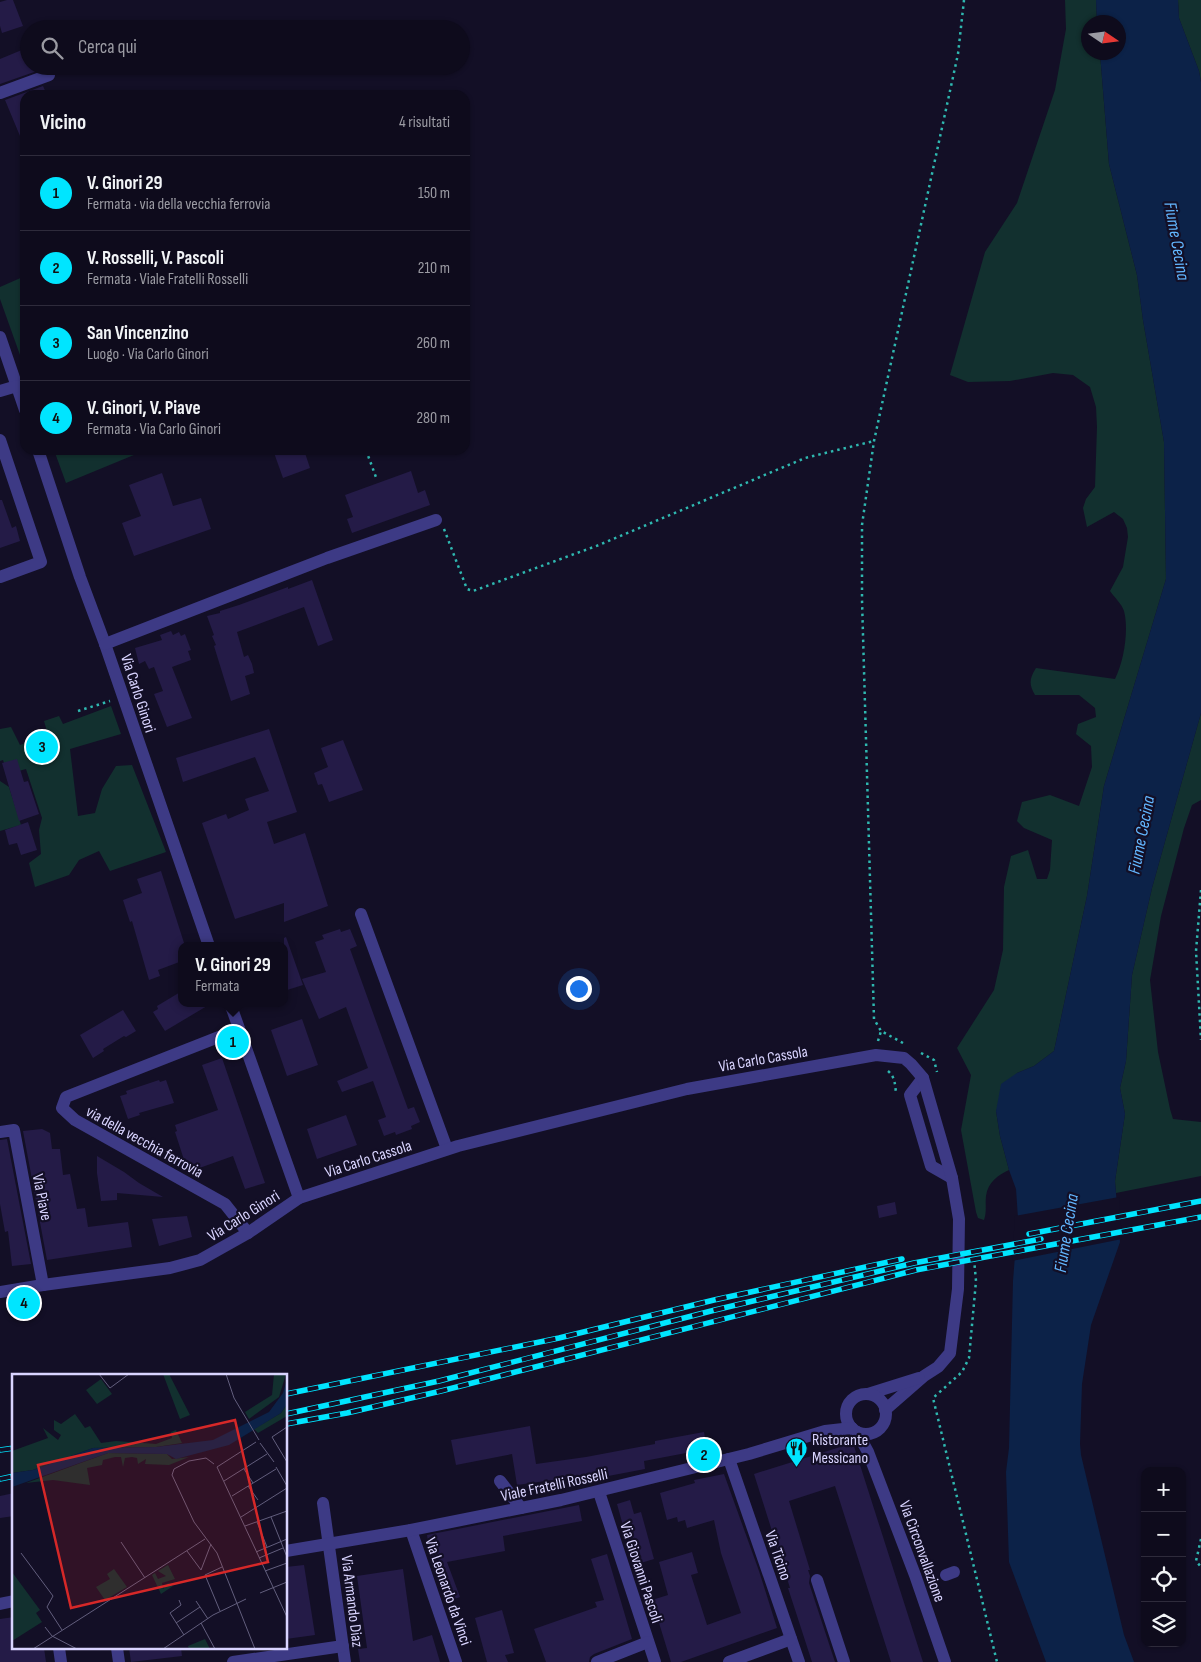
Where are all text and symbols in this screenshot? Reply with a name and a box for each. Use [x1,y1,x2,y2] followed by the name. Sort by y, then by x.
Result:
[1081,15,1126,60] north arrow
[20,20,470,75] search box
[38,34,66,62] icon: search
[78,36,137,59] text: Cerca qui
[40,110,86,135] text: Vicino
[399,113,450,132] text: 4 risultati
[87,172,163,195] text: V. Ginori 29
[53,184,59,203] text: 1
[418,184,450,203] text: 150 m
[87,195,270,214] text: Fermata · via della vecchia ferrovia
[1159,200,1194,283] water label: Fiume Cecina
[87,247,224,270] text: V. Rosselli, V. Pascoli
[52,259,60,278] text: 2
[418,259,450,278] text: 210 m
[87,270,248,289] text: Fermata · Viale Fratelli Rosselli
[87,322,189,345] text: San Vincenzino
[52,334,60,353] text: 3
[416,334,450,353] text: 260 m
[87,345,209,364] text: Luogo · Via Carlo Ginori
[87,397,201,420] text: V. Ginori, V. Piave
[52,409,60,428] text: 4
[416,409,450,428] text: 280 m
[87,420,221,439] text: Fermata · Via Carlo Ginori
[116,652,159,735] street label: Via Carlo Ginori
[26,728,58,766] pin: 3
[1124,793,1160,876] water label: Fiume Cecina
[178,942,288,1007] popup
[195,954,271,977] text: V. Ginori 29
[566,976,592,1002] your location
[195,977,239,996] text: Fermata
[217,1023,249,1061] pin: 1
[717,1042,809,1077] street label: Via Carlo Cassola
[82,1102,206,1182] street label: via della vecchia ferrovia
[323,1136,414,1182] street label: Via Carlo Cassola
[28,1172,55,1222] street label: Via Piave
[204,1187,283,1246] street label: Via Carlo Ginori
[1050,1192,1083,1274] water label: Fiume Cecina
[8,1284,40,1322] pin: 4
[12,1374,288,1650] inset map
[812,1431,868,1468] place label: Ristorante Messicano
[688,1436,720,1474] pin: 2
[784,1436,808,1467] restaurant icon: Ristorante Messicano
[499,1465,609,1506] street label: Viale Fratelli Rosselli
[1141,1467,1186,1647] map controls
[1141,1467,1186,1512] button: +
[894,1498,949,1605] street label: Via Circonvallazione
[1141,1512,1186,1557] button: −
[615,1519,666,1626] street label: Via Giovanni Pascoli
[760,1528,795,1583] street label: Via Ticino
[420,1535,475,1648] street label: Via Leonardo da Vinci
[336,1554,367,1649] street label: Via Armando Diaz
[1141,1557,1186,1602] button: locate
[1141,1602,1186,1647] button: layers

